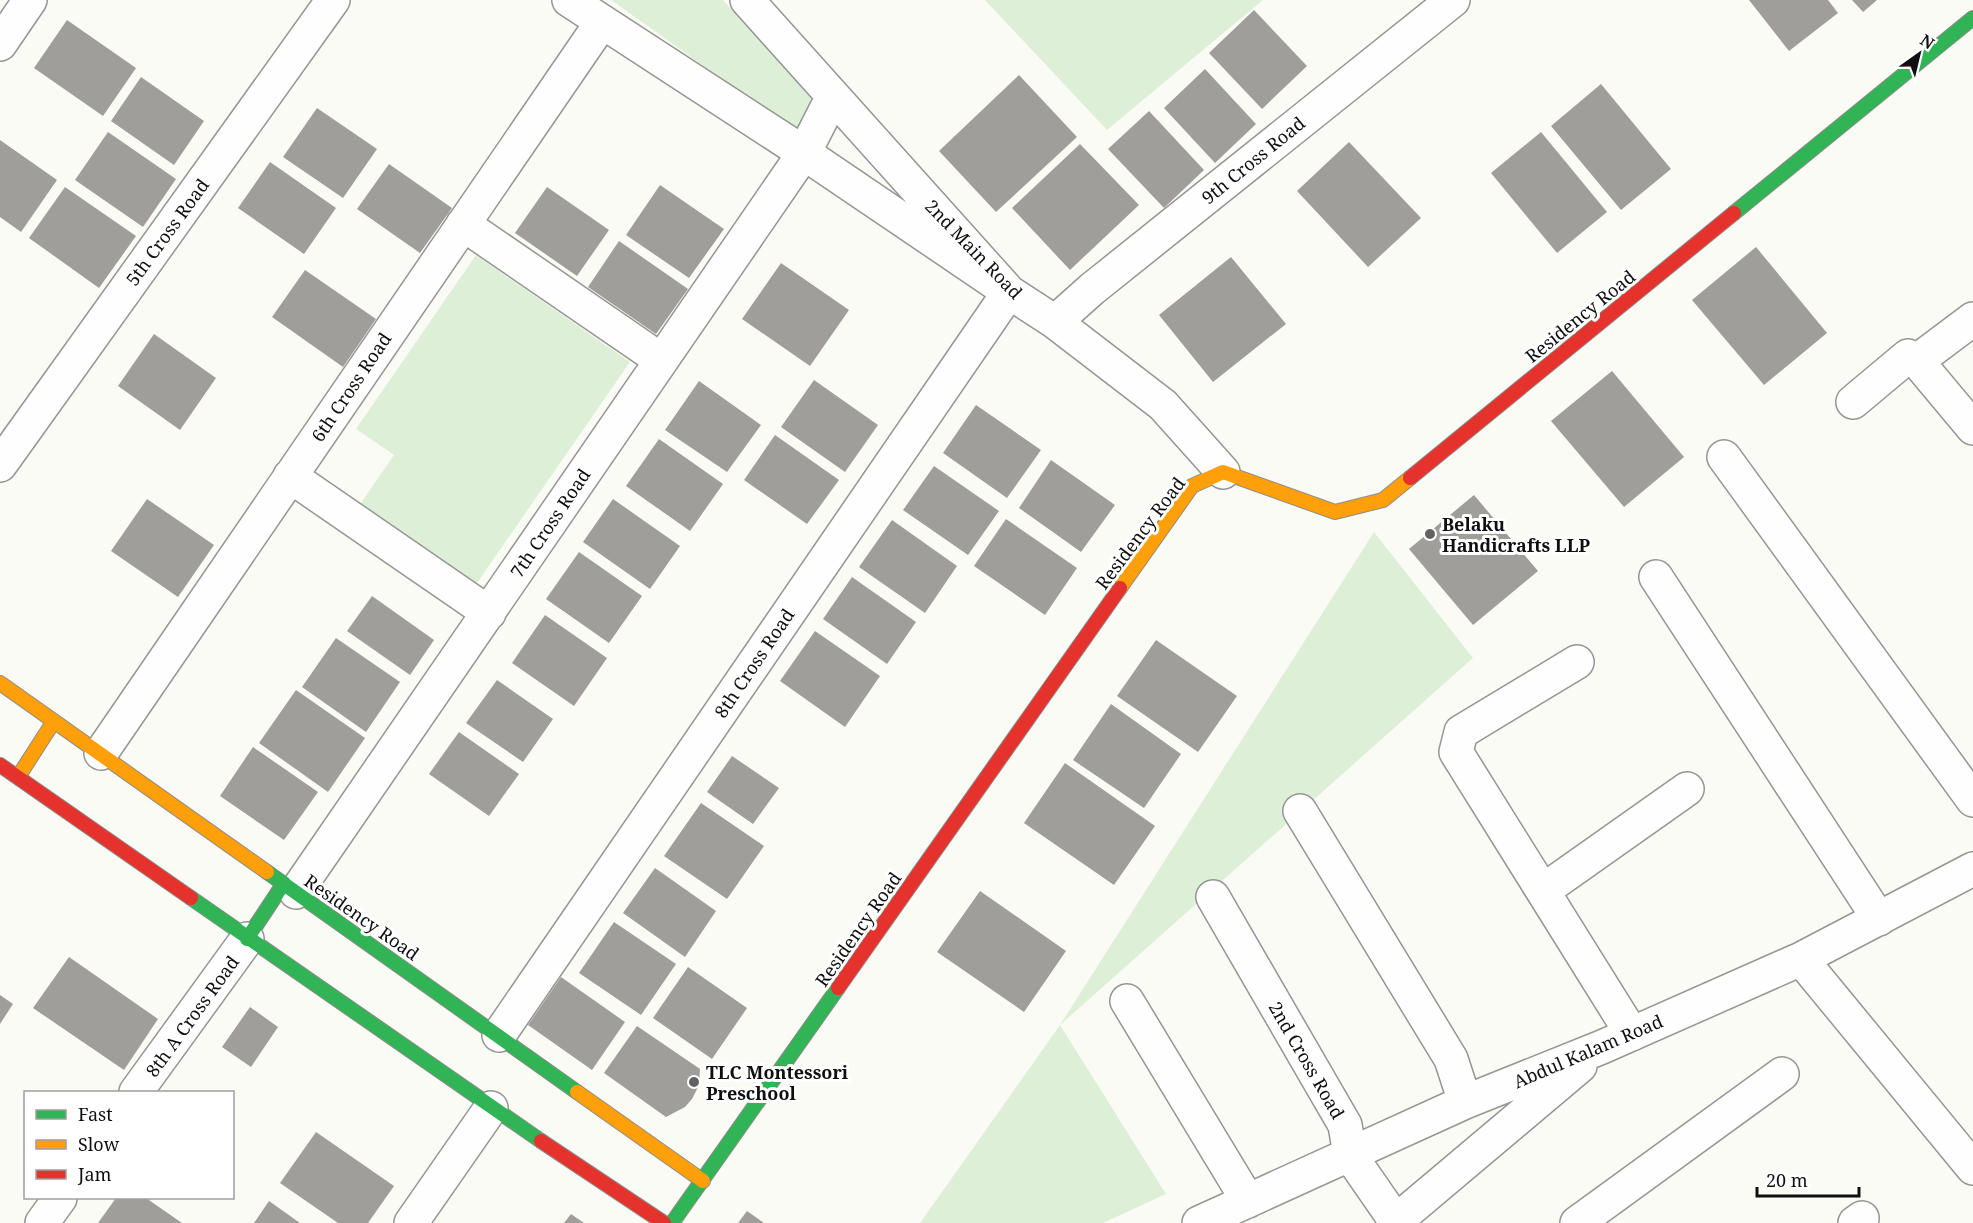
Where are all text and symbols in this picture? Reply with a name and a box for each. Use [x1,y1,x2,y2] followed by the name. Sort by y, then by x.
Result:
[1889,24,1949,84] north arrow
[1916,29,1939,54] text: N
[1196,111,1310,209] street label: 9th Cross Road
[120,174,214,290] street label: 5th Cross Road
[920,194,1028,304] street label: 2nd Main Road
[1520,264,1640,368] street label: Residency Road
[306,328,396,446] street label: 6th Cross Road
[505,464,595,582] street label: 7th Cross Road
[1090,472,1190,594] street label: Residency Road
[1442,512,1590,557] place label: Belaku Handicrafts LLP
[1423,527,1437,541] marker: Belaku Handicrafts LLP
[709,604,799,722] street label: 8th Cross Road
[810,867,906,991] street label: Residency Road
[300,869,424,965] street label: Residency Road
[140,951,244,1081] street label: 8th A Cross Road
[1264,997,1350,1123] street label: 2nd Cross Road
[1510,1009,1666,1093] street label: Abdul Kalam Road
[706,1060,849,1105] place label: TLC Montessori Preschool
[687,1075,701,1089] marker: TLC Montessori Preschool
[24,1091,234,1199] legend
[78,1102,113,1126] text: Fast
[78,1132,120,1156] text: Slow
[1757,1160,1859,1198] scale bar
[77,1162,112,1186] text: Jam
[1766,1168,1808,1192] text: 20 m

